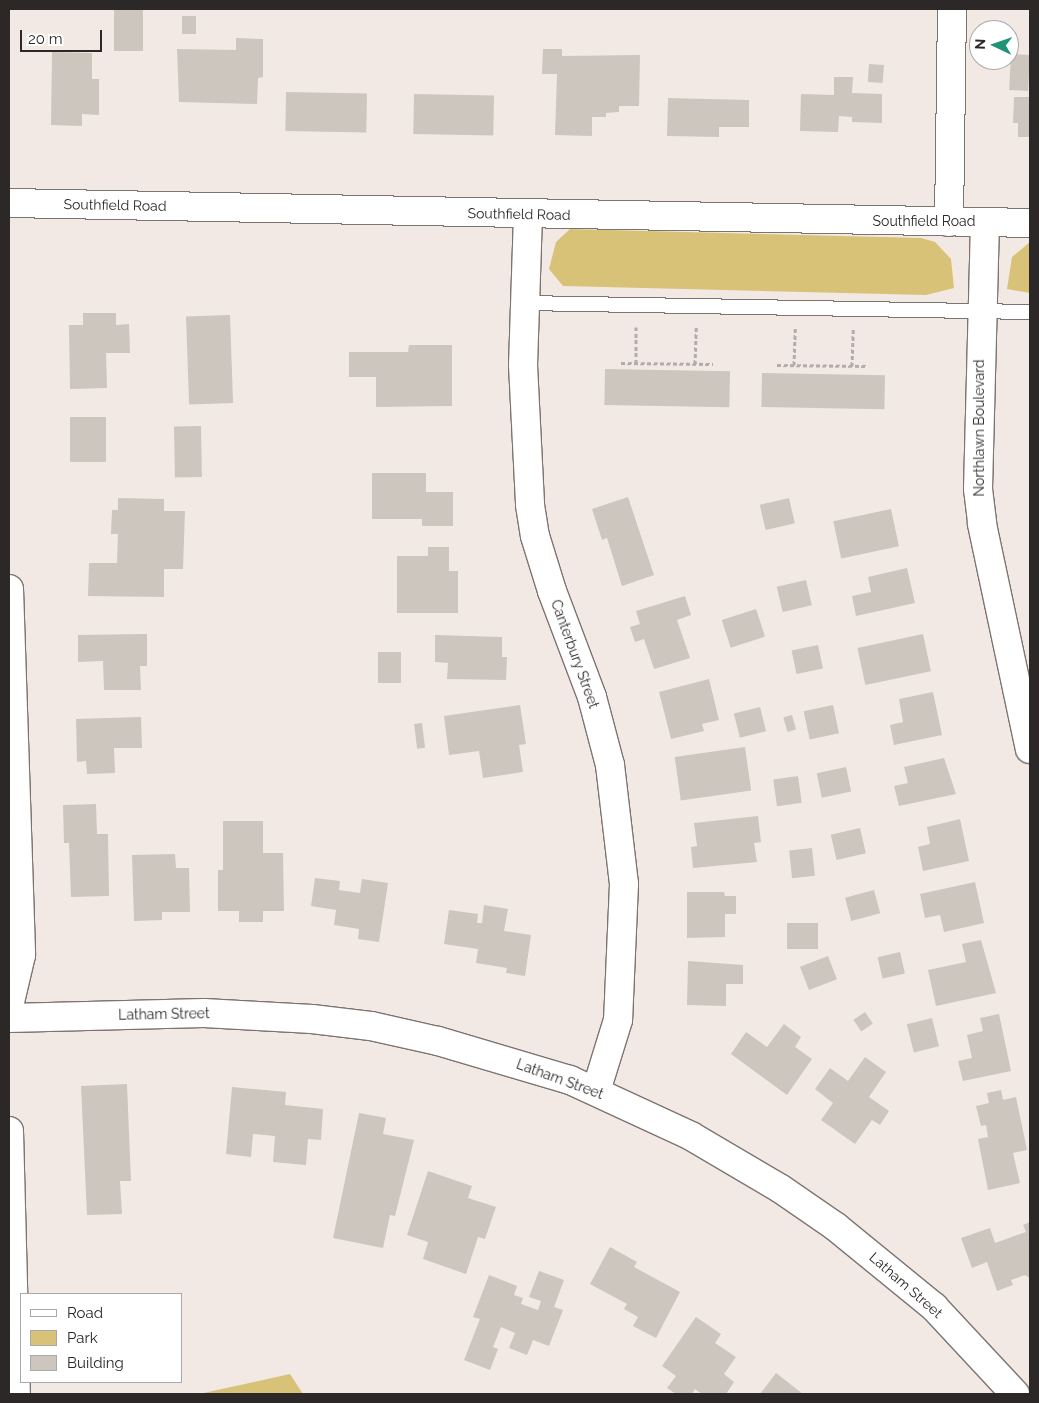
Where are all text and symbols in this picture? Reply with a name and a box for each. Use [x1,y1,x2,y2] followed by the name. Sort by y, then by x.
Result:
[22,20,105,52] scale bar
[969,20,1019,70] north arrow
[28,30,63,48] text: 20 m
[972,39,988,50] text: N
[63,196,167,214] street label: Southfield Road
[467,205,571,223] street label: Southfield Road
[873,213,975,229] street label: Southfield Road
[971,359,987,497] street label: Northlawn Boulevard
[547,597,603,711] street label: Canterbury Street
[118,1005,210,1023] street label: Latham Street
[514,1055,606,1103] street label: Latham Street
[866,1249,946,1321] street label: Latham Street
[20,1293,182,1383] legend
[67,1304,103,1322] text: Road
[67,1329,98,1347] text: Park
[67,1354,124,1372] text: Building

